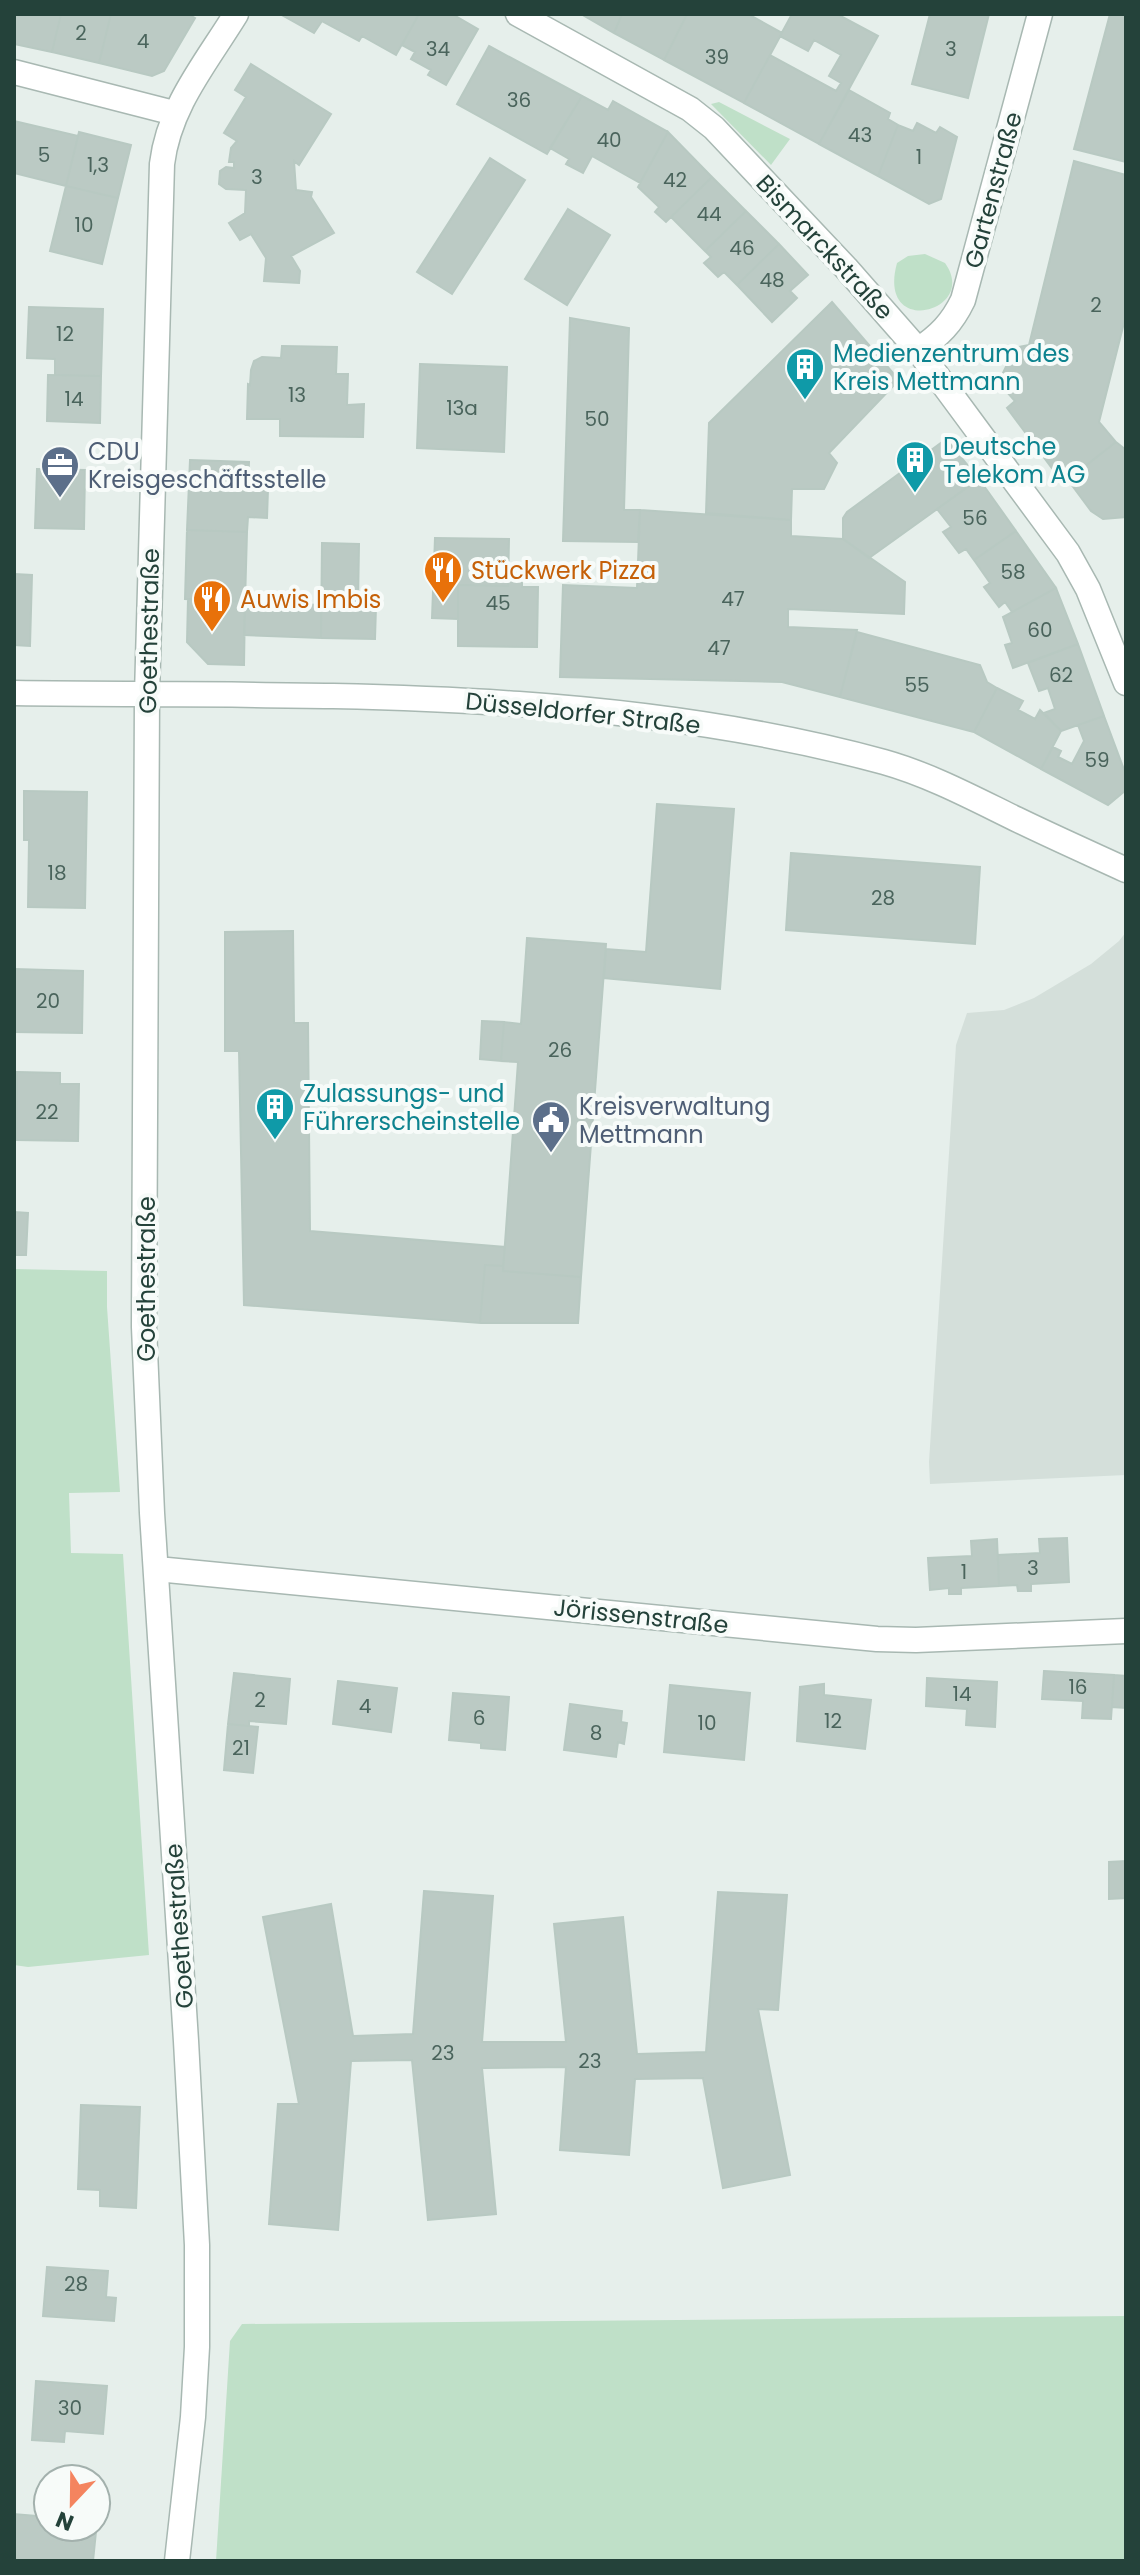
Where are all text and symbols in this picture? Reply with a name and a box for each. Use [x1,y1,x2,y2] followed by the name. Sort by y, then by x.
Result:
[75,19,87,47] house number: 2
[137,27,149,55] house number: 4
[426,35,450,63] house number: 34
[945,35,957,63] house number: 3
[705,43,729,71] house number: 39
[507,86,531,114] house number: 36
[956,108,1030,272] street label: Gartenstraße
[848,121,872,149] house number: 43
[596,126,622,154] house number: 40
[38,141,50,169] house number: 5
[916,143,922,171] house number: 1
[87,151,109,179] house number: 1,3
[251,163,263,191] house number: 3
[663,166,687,194] house number: 42
[749,167,901,327] street label: Bismarckstraße
[696,200,722,228] house number: 44
[75,211,93,239] house number: 10
[729,234,755,262] house number: 46
[759,266,785,294] house number: 48
[1090,291,1102,319] house number: 2
[56,320,74,348] house number: 12
[833,337,1070,398] place label: Medienzentrum des Kreis Mettmann
[784,346,826,401] building icon: Medienzentrum des Kreis Mettmann
[288,381,306,409] house number: 13
[65,385,83,413] house number: 14
[446,394,478,422] house number: 13a
[584,405,610,433] house number: 50
[943,430,1085,491] place label: Deutsche Telekom AG
[88,435,326,496] place label: CDU Kreisgeschäftsstelle
[894,439,936,494] building icon: Deutsche Telekom AG
[39,444,81,499] office icon: CDU Kreisgeschäftsstelle
[962,504,988,532] house number: 56
[131,548,167,714] street label: Goethestraße
[422,549,464,604] restaurant icon: Stückwerk Pizza
[471,554,656,587] place label: Stückwerk Pizza
[1000,558,1026,586] house number: 58
[191,578,233,633] restaurant icon: Auwis Imbis
[240,583,381,616] place label: Auwis Imbis
[721,585,745,613] house number: 47
[485,589,511,617] house number: 45
[1027,616,1053,644] house number: 60
[707,634,731,662] house number: 47
[1049,661,1073,689] house number: 62
[904,671,930,699] house number: 55
[464,684,702,742] street label: Düsseldorfer Straße
[1084,746,1110,774] house number: 59
[47,859,67,887] house number: 18
[871,884,895,912] house number: 28
[36,987,60,1015] house number: 20
[548,1036,572,1064] house number: 26
[303,1077,520,1138] place label: Zulassungs- und Führerscheinstelle
[254,1086,296,1141] building icon: Zulassungs- und Führerscheinstelle
[579,1090,770,1151] place label: Kreisverwaltung Mettmann
[36,1098,59,1126] house number: 22
[530,1099,572,1154] public building icon: Kreisverwaltung Mettmann
[130,1196,163,1362] street label: Goethestraße
[1027,1554,1039,1582] house number: 3
[961,1558,967,1586] house number: 1
[552,1590,730,1642] street label: Jörissenstraße
[1068,1673,1088,1701] house number: 16
[953,1680,971,1708] house number: 14
[254,1686,266,1714] house number: 2
[359,1692,371,1720] house number: 4
[473,1704,485,1732] house number: 6
[824,1707,842,1735] house number: 12
[698,1709,716,1737] house number: 10
[590,1719,602,1747] house number: 8
[232,1734,250,1762] house number: 21
[157,1842,201,2010] street label: Goethestraße
[431,2039,455,2067] house number: 23
[578,2047,602,2075] house number: 23
[64,2270,88,2298] house number: 28
[58,2394,82,2422] house number: 30
[32,2463,112,2543] north arrow
[51,2504,78,2539] text: N

